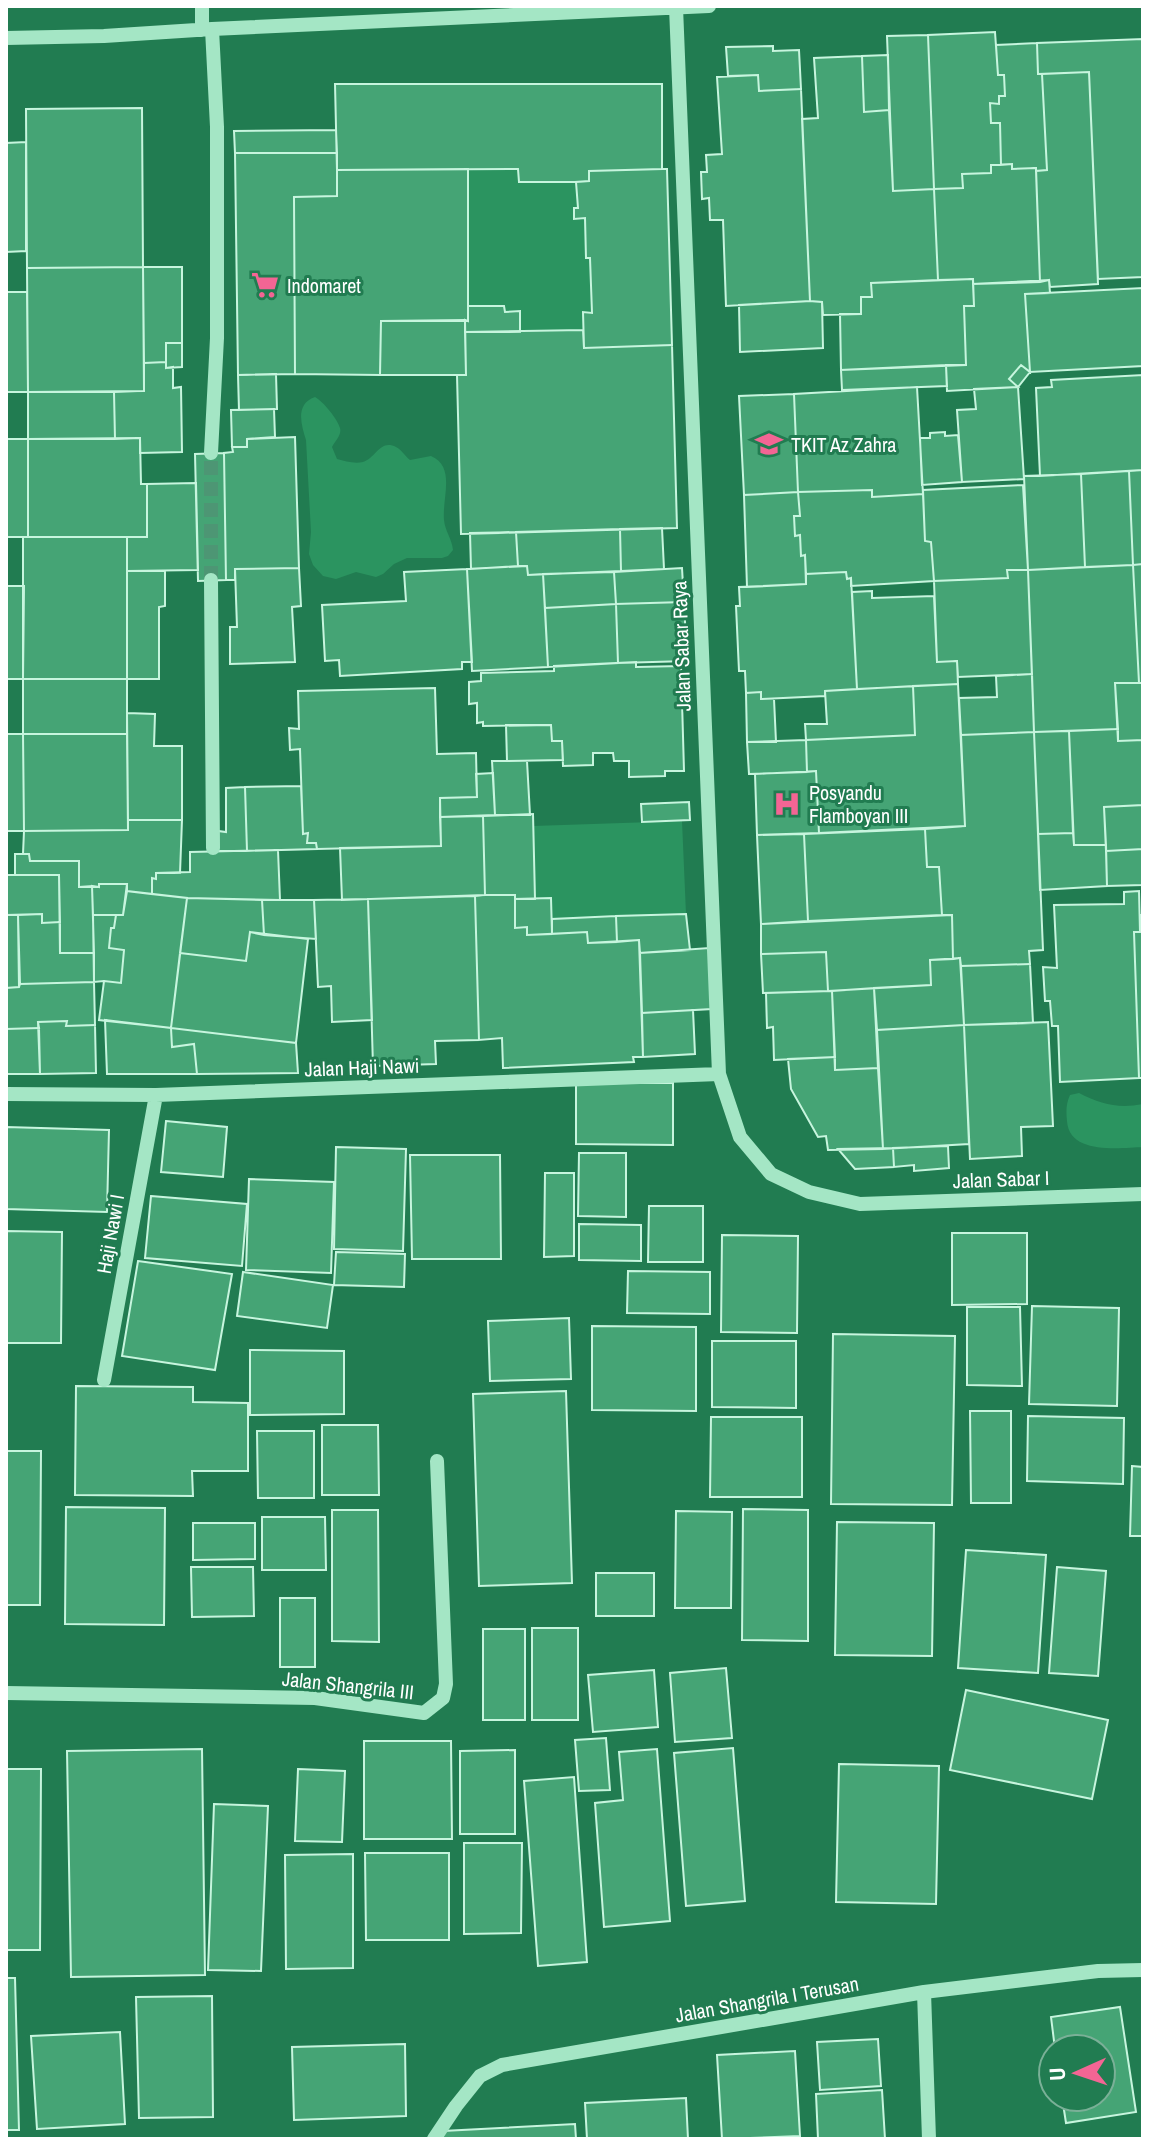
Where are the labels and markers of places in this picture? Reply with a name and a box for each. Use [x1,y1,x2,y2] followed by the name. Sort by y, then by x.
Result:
[250,270,280,300] supermarket icon: Indomaret
[287,272,361,299] place label: Indomaret
[754,429,784,459] school or university icon: TKIT Az Zahra
[791,431,896,458] place label: TKIT Az Zahra
[809,779,908,829] place label: Posyandu Flamboyan III
[772,789,802,819] hospital icon: Posyandu Flamboyan III

